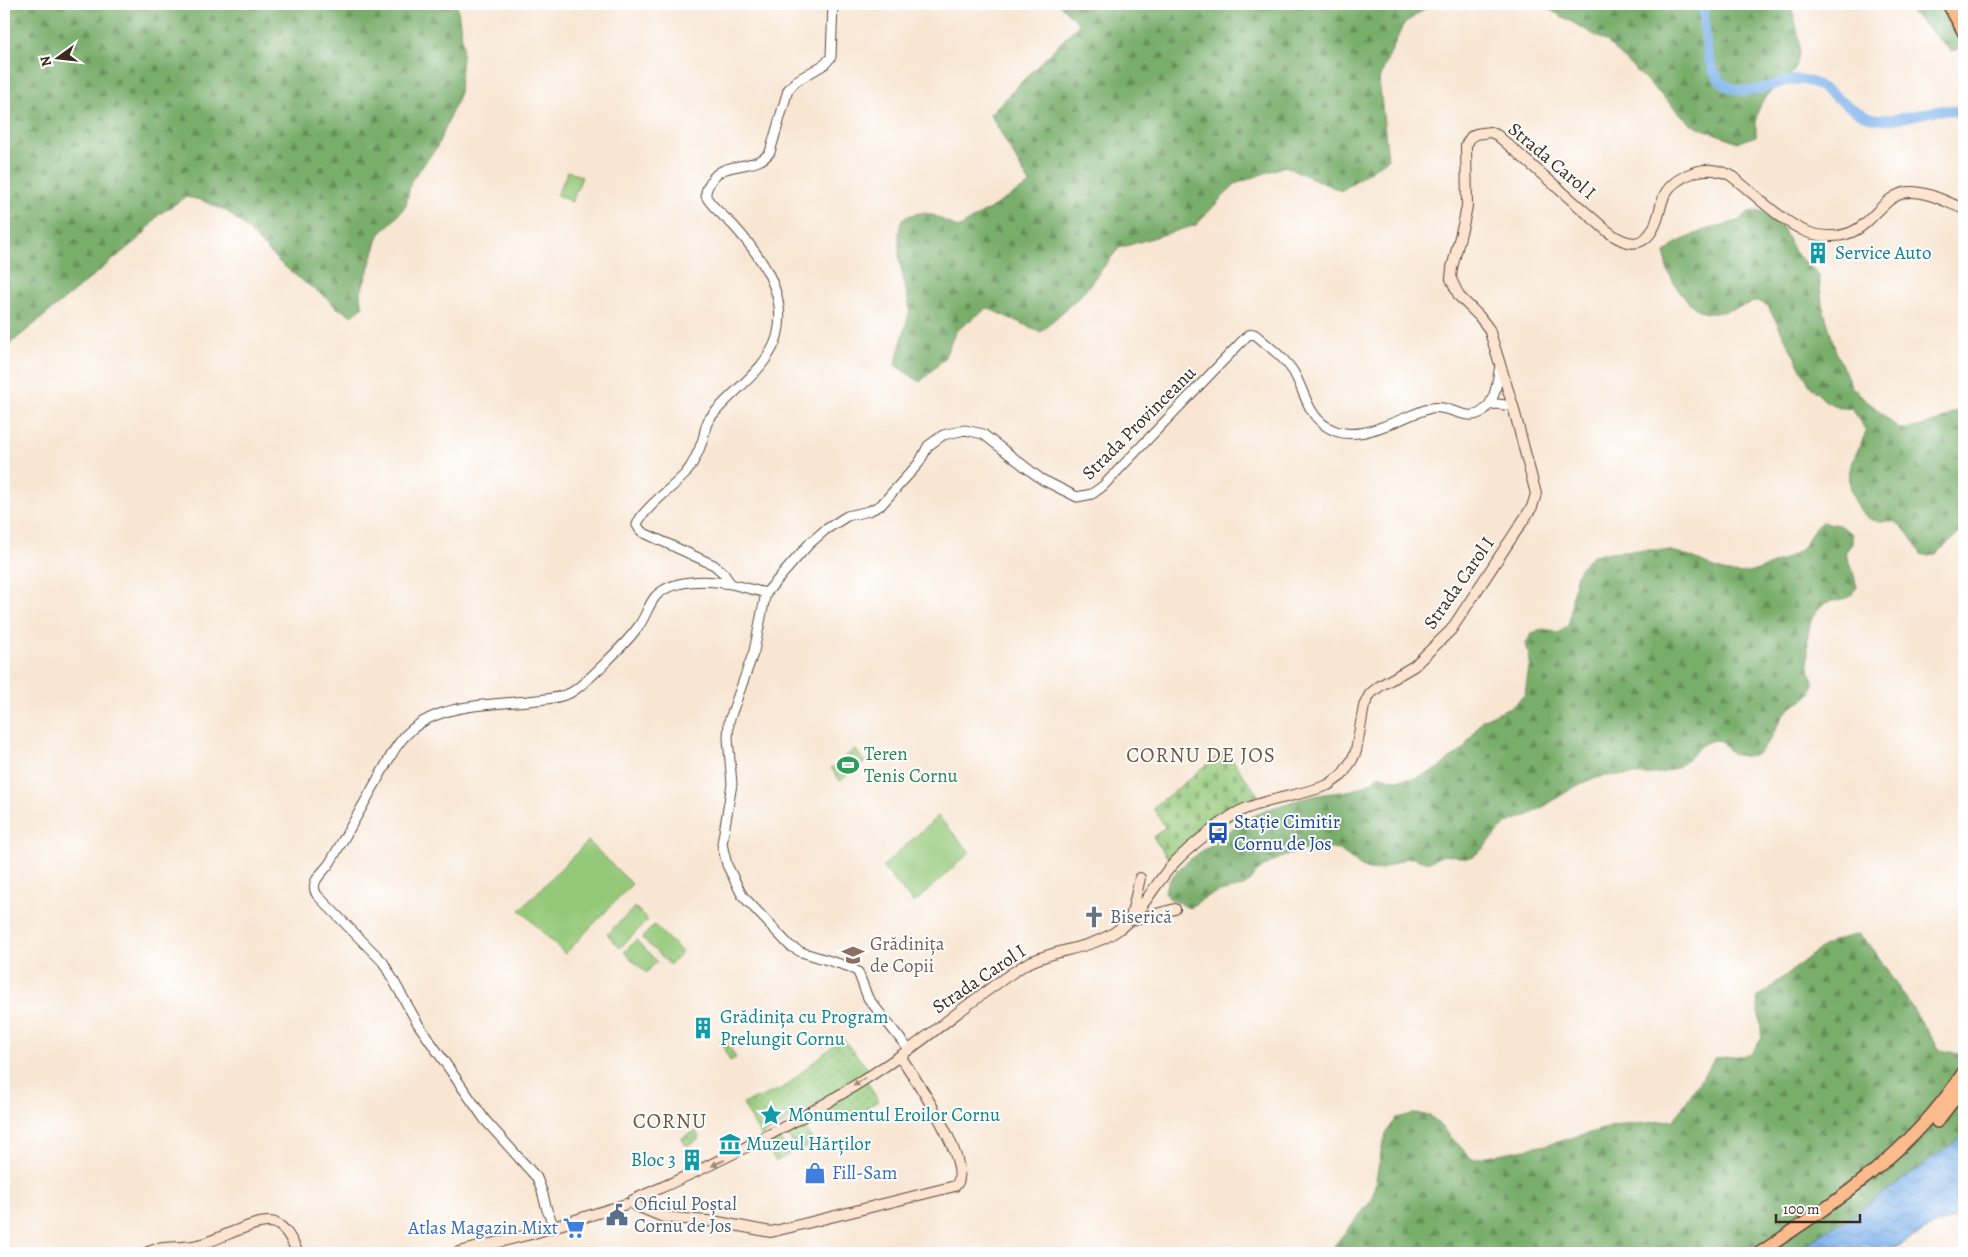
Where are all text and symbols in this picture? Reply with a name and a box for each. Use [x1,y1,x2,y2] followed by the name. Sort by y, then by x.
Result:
[32,32,82,82] north arrow
[35,54,56,69] text: N
[1502,116,1602,206] street label: Strada Carol I
[1805,240,1831,266] building icon: Service Auto
[1835,240,1931,266] place label: Service Auto
[1076,360,1202,486] street label: Strada Provinceanu
[1417,531,1501,635] street label: Strada Carol I
[864,741,959,789] place label: Teren Tenis Cornu
[1126,741,1276,769] district label: CORNU DE JOS
[835,752,861,778] sports icon: Teren Tenis Cornu
[1234,809,1340,857] place label: Stație Cimitir Cornu de Jos
[1205,820,1231,846] bus stop icon: Stație Cimitir Cornu de Jos
[1081,904,1107,930] church icon: Biserică
[1110,904,1172,930] place label: Biserică
[870,931,945,979] place label: Grădinița de Copii
[927,938,1031,1020] street label: Strada Carol I
[840,942,866,968] school or university icon: Grădinița de Copii
[720,1004,889,1052] place label: Grădinița cu Program Prelungit Cornu
[690,1015,716,1041] building icon: Grădinița cu Program Prelungit Cornu
[852,1078,866,1087] one-way arrow
[758,1102,784,1128] place icon: Monumentul Eroilor Cornu
[788,1102,1001,1128] place label: Monumentul Eroilor Cornu
[633,1107,707,1135] district label: CORNU
[717,1131,743,1157] museum icon: Muzeul Hărților
[746,1131,871,1157] place label: Muzeul Hărților
[631,1147,676,1173] place label: Bloc 3
[679,1147,705,1173] building icon: Bloc 3
[711,1159,725,1167] one-way arrow
[802,1160,828,1186] shop icon: Fill-Sam
[832,1160,898,1186] place label: Fill-Sam
[634,1191,737,1239] place label: Oficiul Poștal Cornu de Jos
[1776,1192,1859,1224] scale bar
[1783,1199,1820,1219] text: 100 m
[604,1202,630,1228] public building icon: Oficiul Poștal Cornu de Jos
[407,1215,558,1241] place label: Atlas Magazin Mixt
[561,1215,587,1241] supermarket icon: Atlas Magazin Mixt

